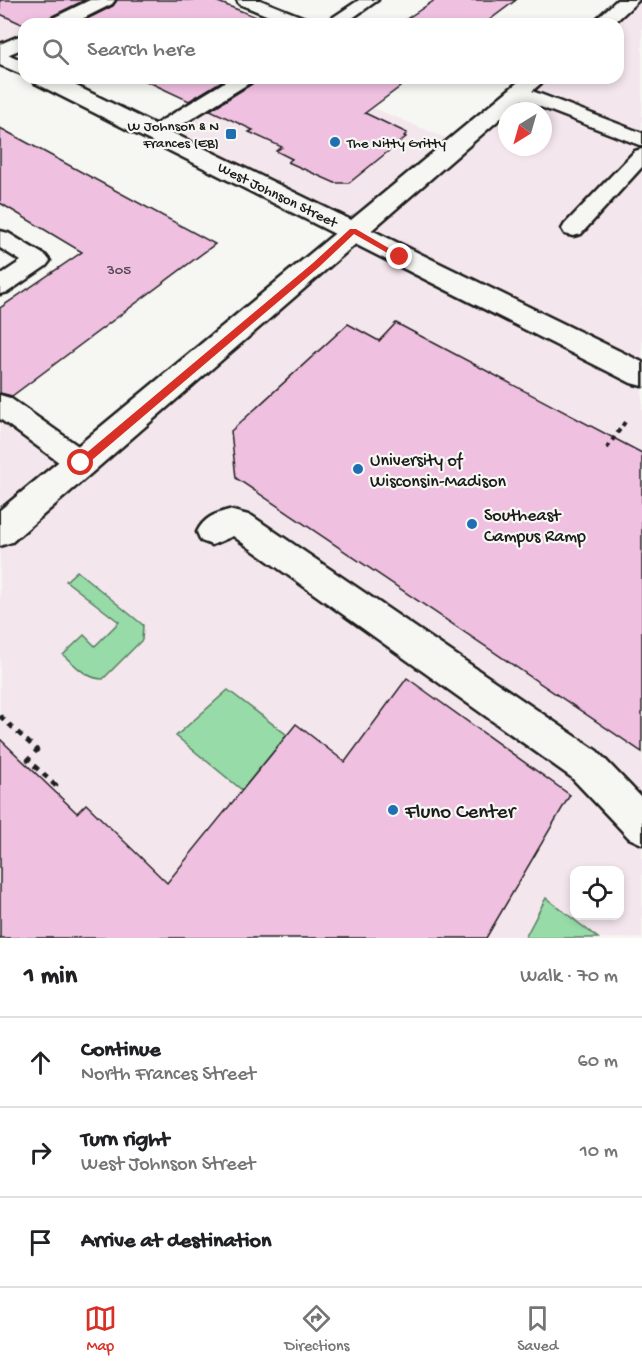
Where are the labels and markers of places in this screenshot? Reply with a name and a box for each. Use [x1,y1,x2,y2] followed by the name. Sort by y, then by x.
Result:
[128,118,219,153] place label: W Johnson & N Frances (EB)
[224,127,238,141] marker: W Johnson & N Frances (EB)
[328,135,342,149] marker: The Nitty Gritty
[346,135,447,153] place label: The Nitty Gritty
[370,451,506,493] place label: University of Wisconsin-Madison
[351,462,365,476] marker: University of Wisconsin-Madison
[484,506,586,548] place label: Southeast Campus Ramp
[465,517,479,531] marker: Southeast Campus Ramp
[404,801,517,826] place label: Fluno Center
[386,803,400,817] marker: Fluno Center

